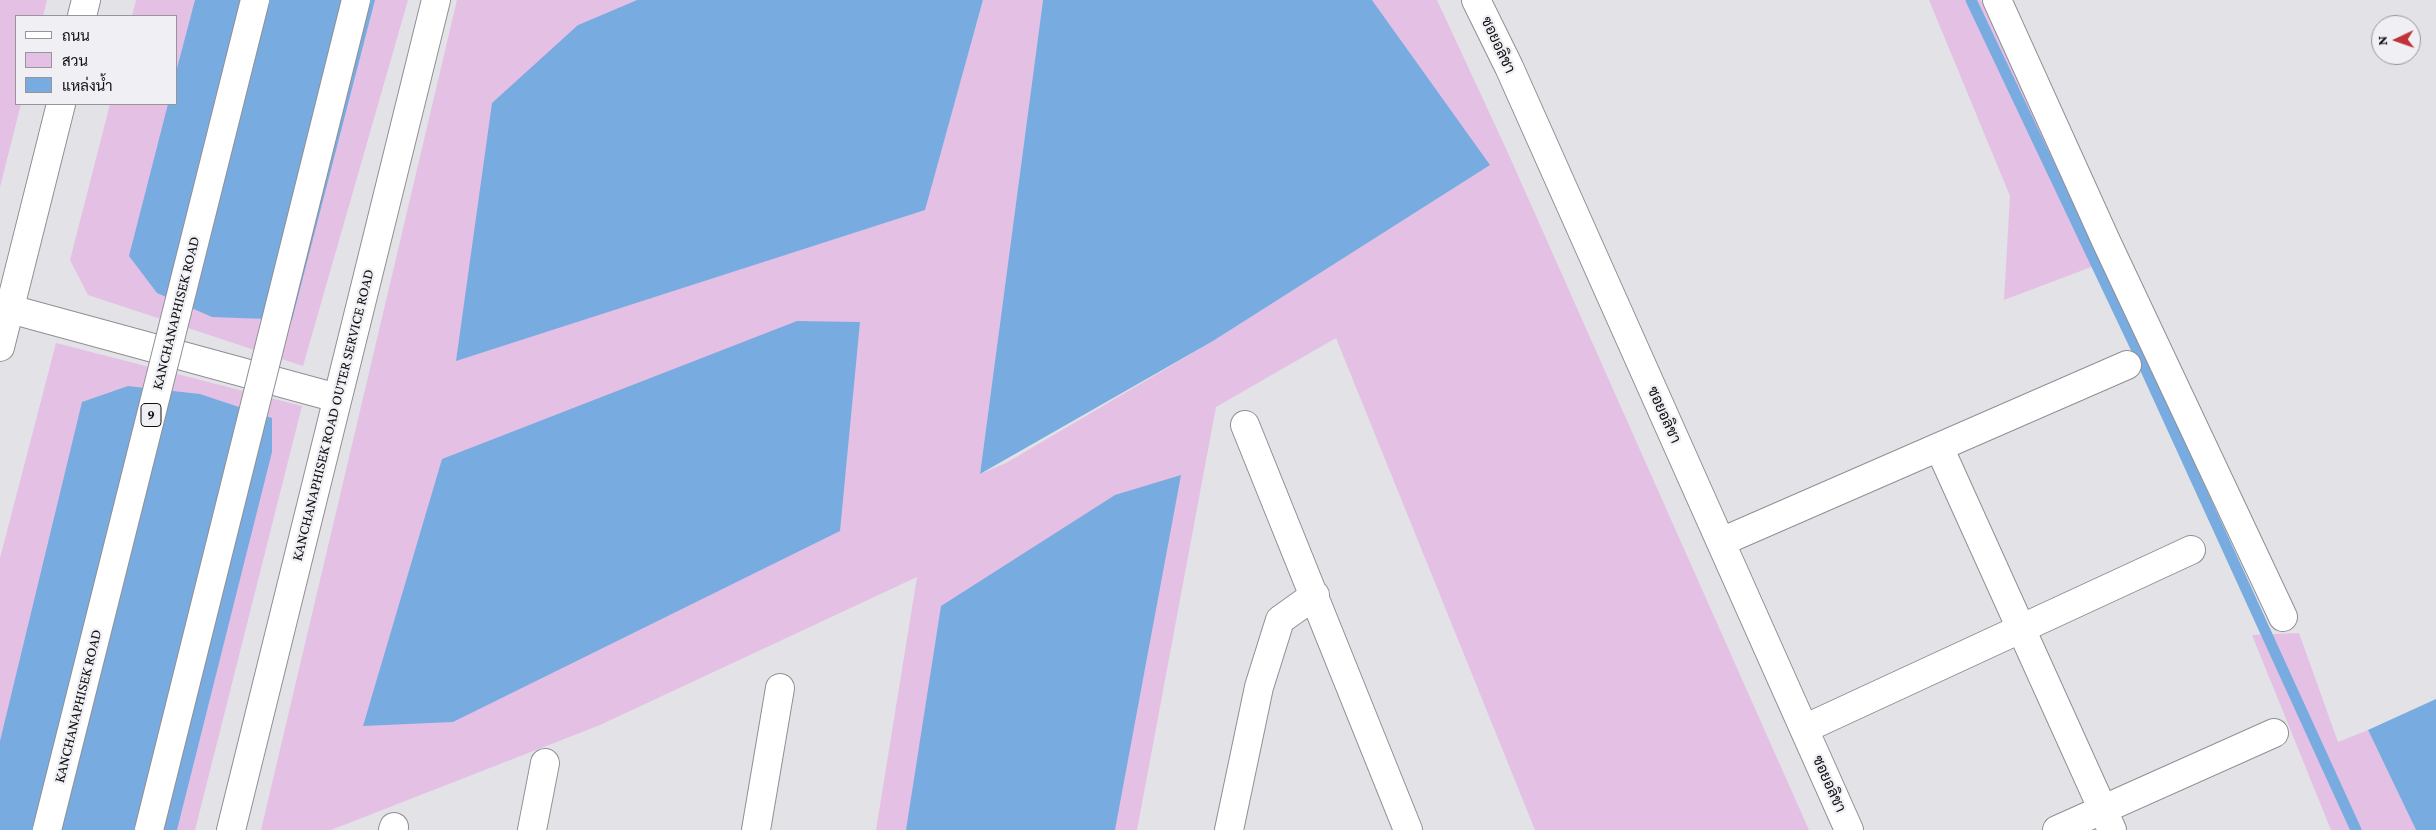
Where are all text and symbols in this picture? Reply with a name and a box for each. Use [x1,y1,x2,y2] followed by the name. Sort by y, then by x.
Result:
[1477,14,1519,76] street label: ซอยอลิชา
[15,15,178,105] legend
[2371,15,2421,65] north arrow
[62,28,90,44] text: ถนน
[2374,36,2390,46] text: N
[62,53,88,69] text: สวน
[62,78,113,94] text: แหล่งน้ำ
[148,234,204,392] street label: KANCHANAPHISEK ROAD
[288,267,378,563] street label: KANCHANAPHISEK ROAD OUTER SERVICE ROAD
[1643,384,1685,446] street label: ซอยอลิชา
[141,404,161,426] road number: 9
[50,627,106,785] street label: KANCHANAPHISEK ROAD
[1808,753,1850,815] street label: ซอยอลิชา

